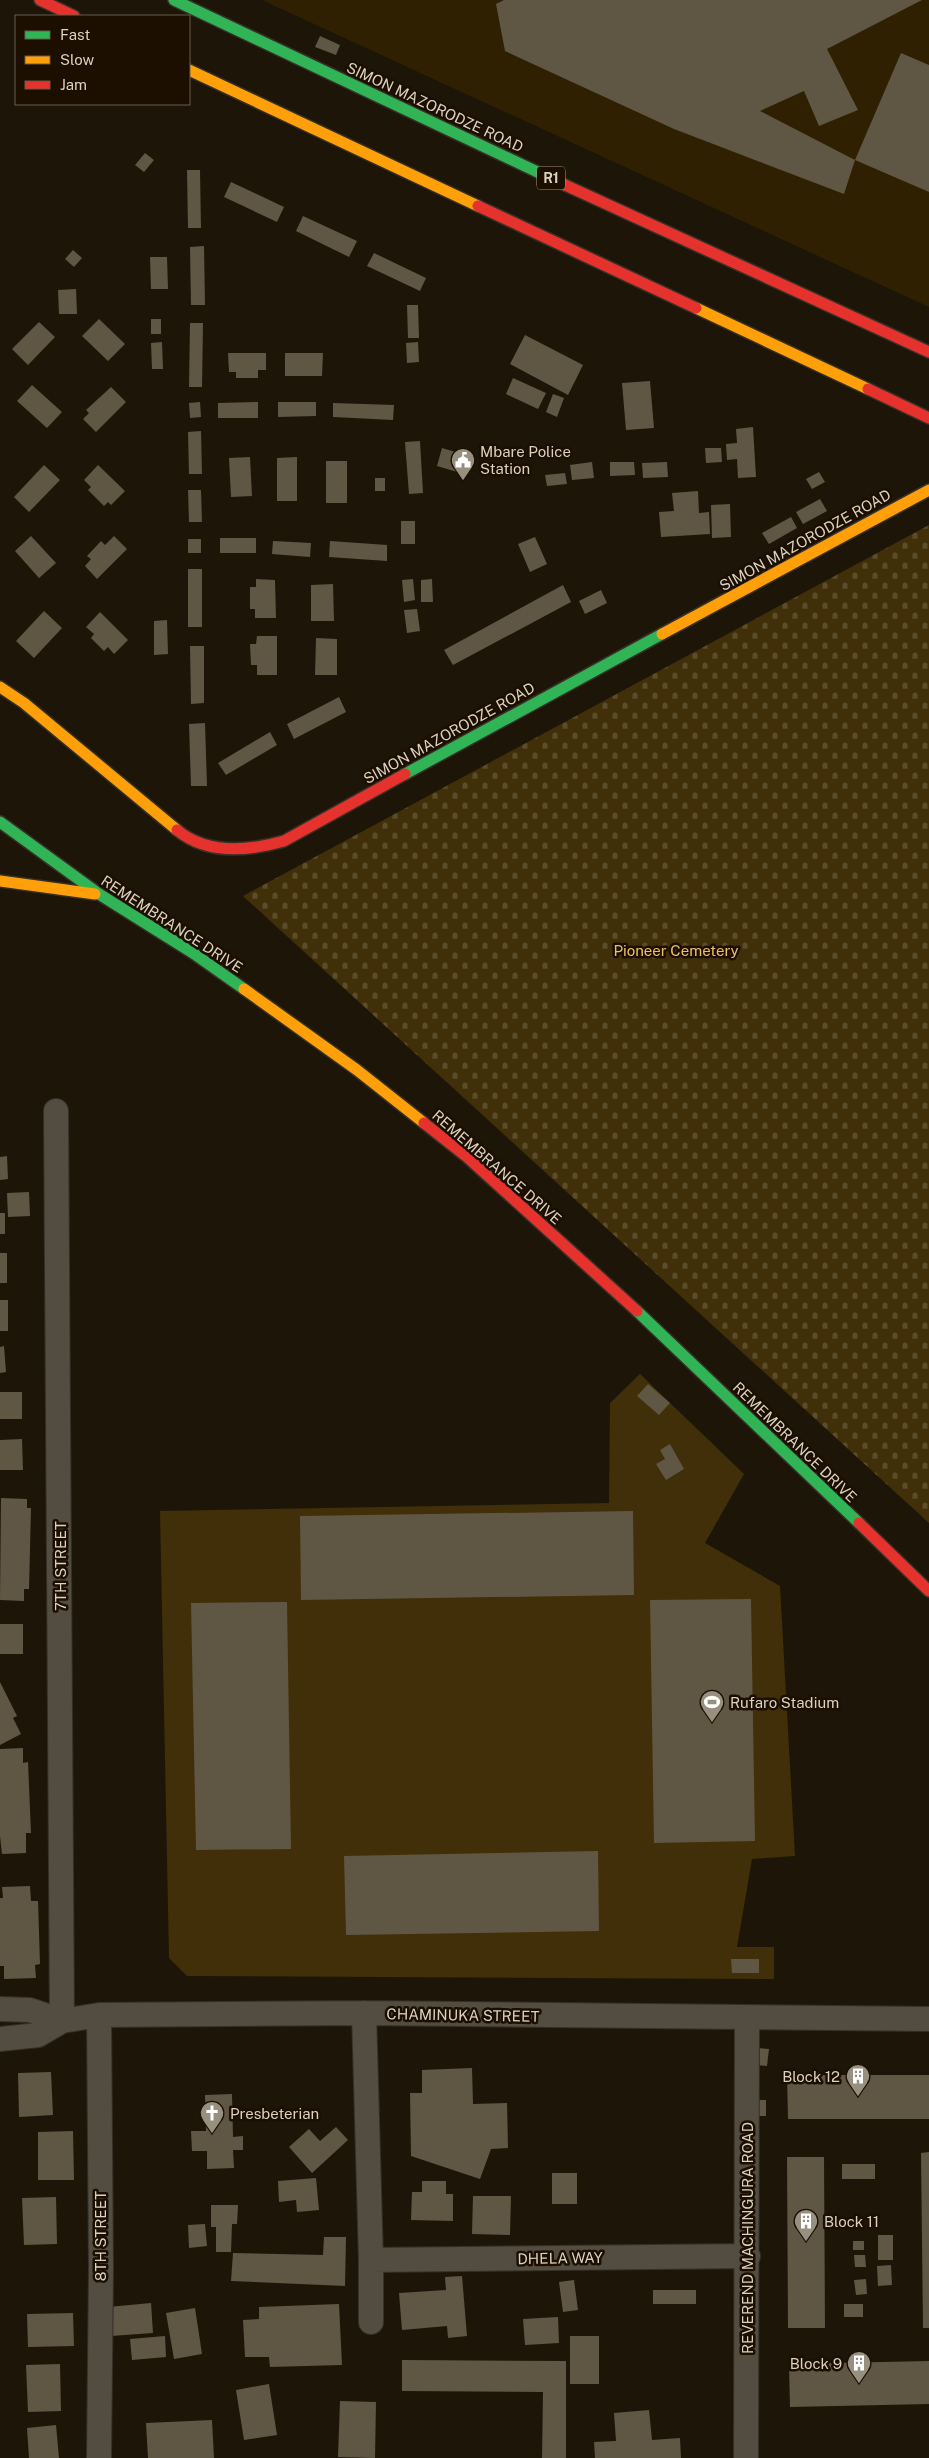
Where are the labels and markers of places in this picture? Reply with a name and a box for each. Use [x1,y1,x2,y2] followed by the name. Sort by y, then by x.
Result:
[480,443,571,477] place label: Mbare Police Station
[450,447,476,481] public building icon: Mbare Police Station
[699,1689,725,1723] sports icon: Rufaro Stadium
[730,1694,839,1711] place label: Rufaro Stadium
[845,2063,871,2097] building icon: Block 12
[782,2068,840,2085] place label: Block 12
[199,2100,225,2134] church icon: Presbeterian
[230,2105,319,2122] place label: Presbeterian
[793,2208,819,2242] building icon: Block 11
[824,2213,879,2230] place label: Block 11
[846,2350,872,2384] building icon: Block 9
[790,2355,842,2372] place label: Block 9

